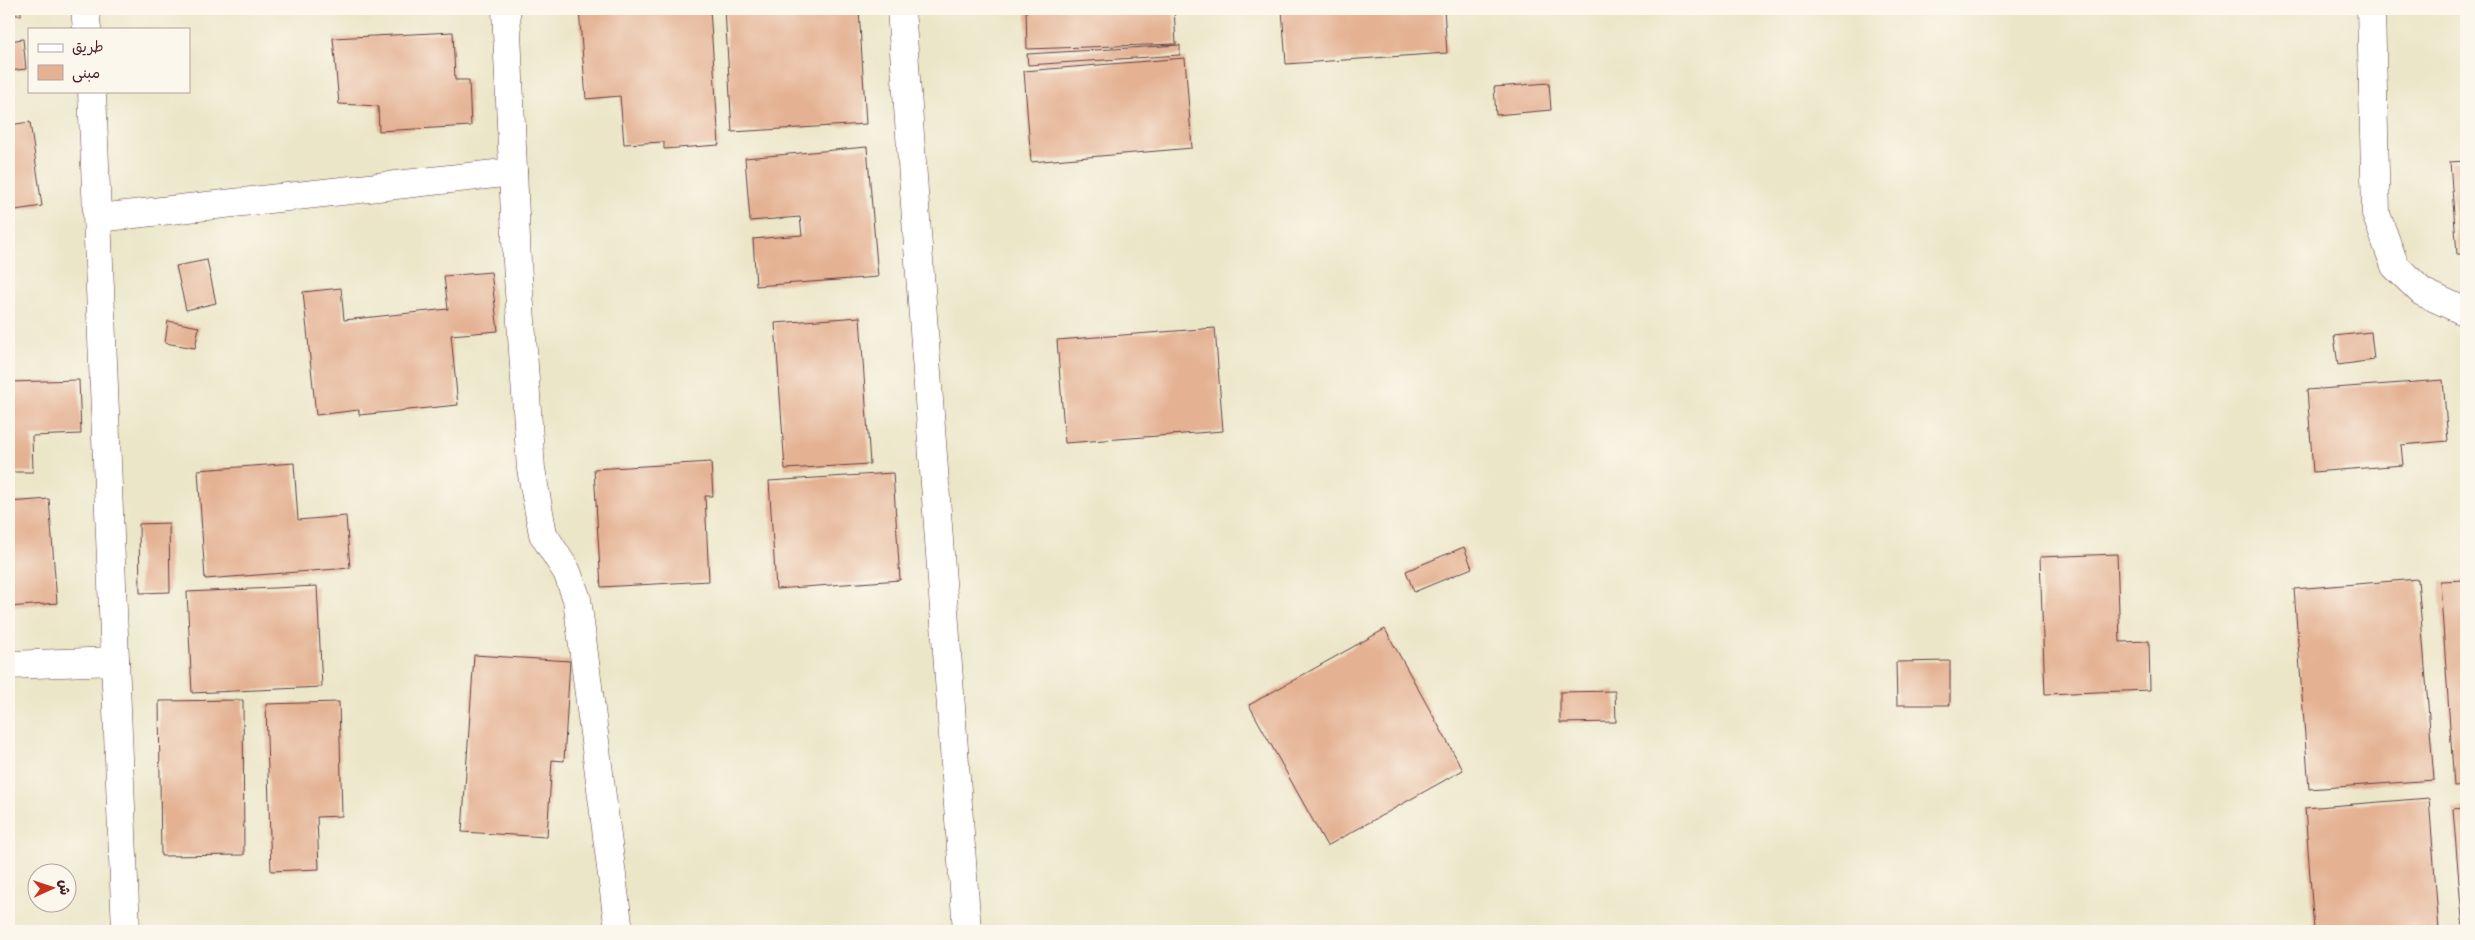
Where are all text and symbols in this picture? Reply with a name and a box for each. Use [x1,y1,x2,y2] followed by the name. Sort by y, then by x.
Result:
[28,28,190,92] legend
[72,37,104,56] text: طريق
[72,63,100,83] text: مبنى
[28,862,78,912] north arrow
[56,879,74,895] text: ش

